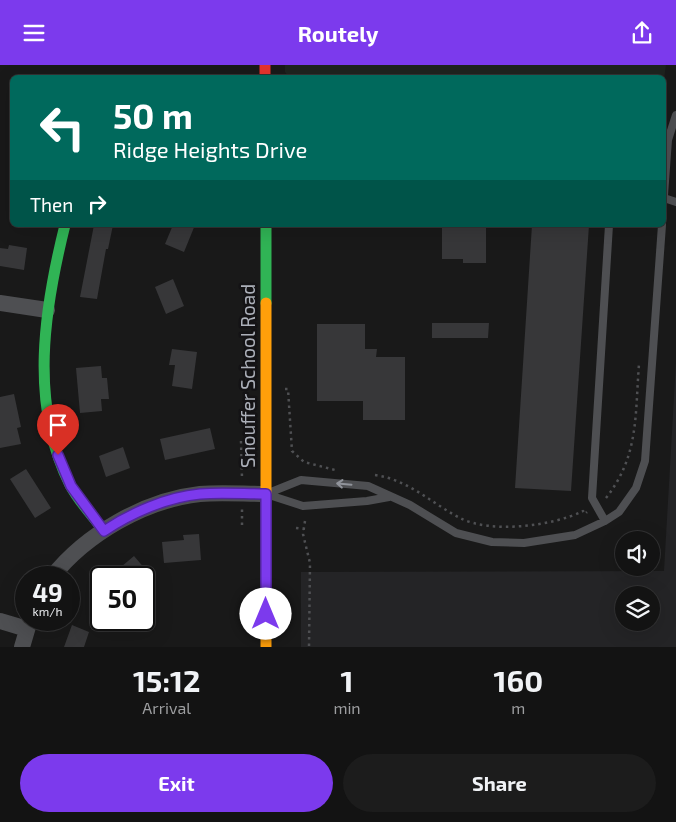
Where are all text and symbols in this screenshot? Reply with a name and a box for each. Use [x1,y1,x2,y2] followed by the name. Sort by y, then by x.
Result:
[20,19,48,47] icon: menu
[628,19,656,47] icon: share
[298,20,378,46] text: Routely
[113,94,193,136] text: 50 m
[30,95,95,160] icon: left
[113,136,307,162] text: Ridge Heights Drive
[83,190,111,218] icon: right
[30,193,73,216] text: Then
[236,284,259,468] street label: Snouffer School Road
[37,404,79,455] pin
[44,411,72,439] icon: arrive
[336,479,352,489] one-way arrow
[615,531,660,631] map controls
[615,531,660,576] button: sound
[90,566,155,631] speed limit sign: 50
[32,577,63,607] text: 49
[615,586,660,631] button: layers
[239,587,291,639] position arrow
[33,604,62,618] text: km/h
[133,662,201,698] text: 15:12
[341,662,354,698] text: 1
[494,662,543,698] text: 160
[142,698,191,717] text: Arrival
[333,698,361,717] text: min
[511,698,525,717] text: m
[20,754,333,812] button: Exit
[343,754,656,812] button: Share

